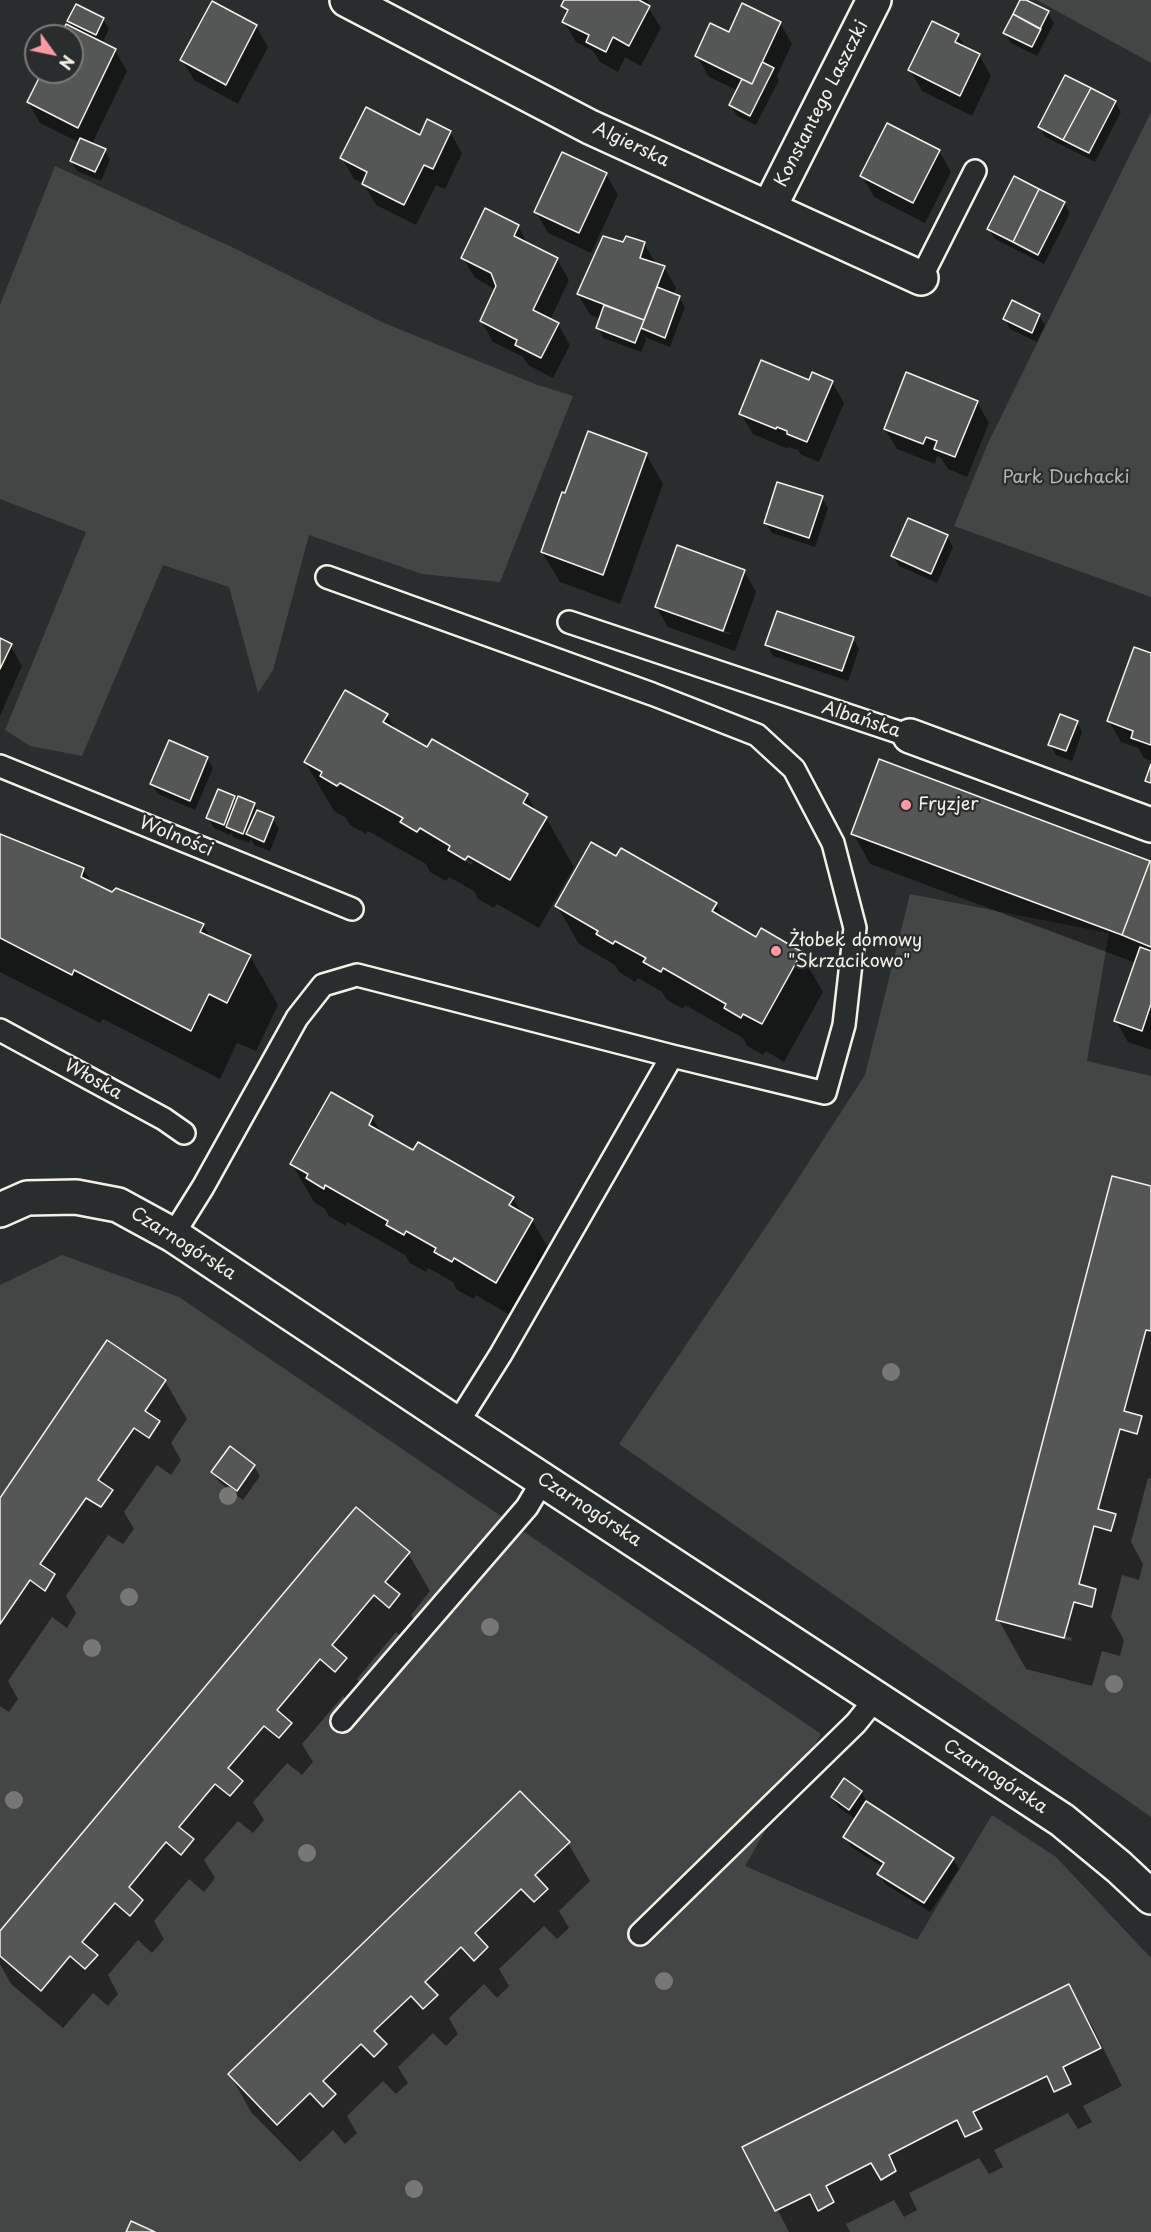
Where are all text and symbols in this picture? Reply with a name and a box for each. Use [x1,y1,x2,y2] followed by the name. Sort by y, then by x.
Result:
[771,17,873,191] street label: Konstantego Laszczki
[24,24,84,84] north arrow
[54,51,81,75] text: N
[590,118,672,172] street label: Algierska
[1002,467,1130,489] park label: Park Duchacki
[819,697,903,743] street label: Albańska
[918,794,979,816] place label: Fryzjer
[899,798,913,812] marker: Fryzjer
[136,812,216,862] street label: Wolności
[788,930,922,972] place label: Żłobek domowy "Skrzacikowo"
[769,944,783,958] marker: Żłobek domowy "Skrzacikowo"
[60,1055,126,1105] street label: Włoska
[126,1203,240,1285] street label: Czarnogórska
[533,1468,645,1552] street label: Czarnogórska
[939,1735,1051,1819] street label: Czarnogórska

